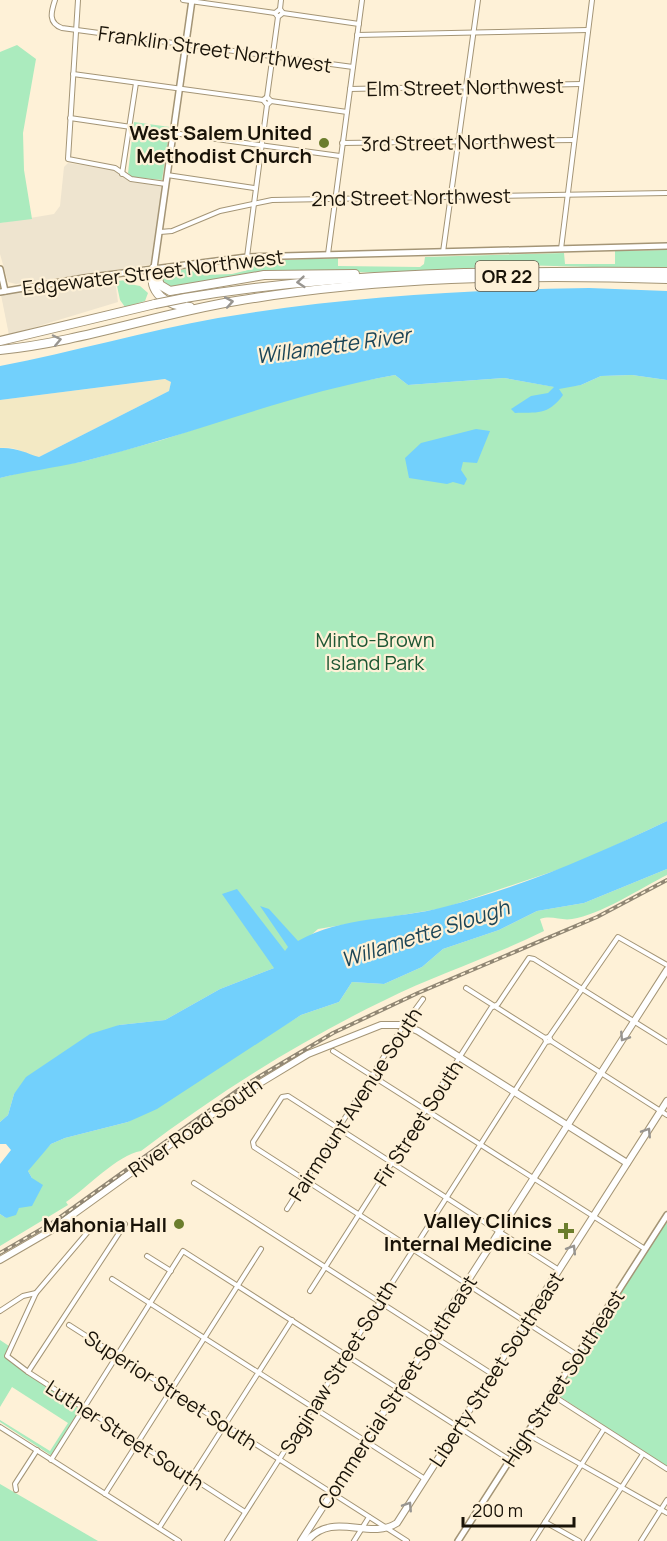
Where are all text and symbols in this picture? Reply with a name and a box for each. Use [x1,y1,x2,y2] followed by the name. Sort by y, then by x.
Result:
[97,19,333,79] street label: Franklin Street Northwest
[366,72,564,102] street label: Elm Street Northwest
[129,119,312,169] place label: West Salem United Methodist Church
[361,127,555,157] street label: 3rd Street Northwest
[317,136,331,150] marker: West Salem United Methodist Church
[311,182,511,212] street label: 2nd Street Northwest
[21,243,285,301] street label: Edgewater Street Northwest
[476,261,538,291] road number: OR 22
[296,276,305,289] one-way arrow
[225,297,234,309] one-way arrow
[254,320,415,370] water label: Willamette River
[52,334,62,347] one-way arrow
[315,626,435,676] park label: Minto-Brown Island Park
[337,892,514,973] water label: Willamette Slough
[282,1002,428,1206] street label: Fairmount Avenue South
[620,1030,631,1041] one-way arrow
[367,1055,469,1191] street label: Fir Street South
[123,1071,267,1183] street label: River Road South
[640,1128,651,1139] one-way arrow
[384,1207,552,1257] place label: Valley Clinics Internal Medicine
[43,1211,167,1238] place label: Mahonia Hall
[172,1217,186,1231] marker: Mahonia Hall
[557,1222,575,1240] marker: Valley Clinics Internal Medicine
[565,1245,577,1255] one-way arrow
[423,1266,569,1472] street label: Liberty Street Southeast
[311,1270,483,1514] street label: Commercial Street Southeast
[273,1275,403,1459] street label: Saginaw Street South
[496,1284,630,1472] street label: High Street Southeast
[79,1324,263,1456] street label: Superior Street South
[41,1374,209,1496] street label: Luther Street South
[463,1490,574,1528] scale bar
[472,1498,523,1522] text: 200 m
[401,1501,412,1512] one-way arrow

